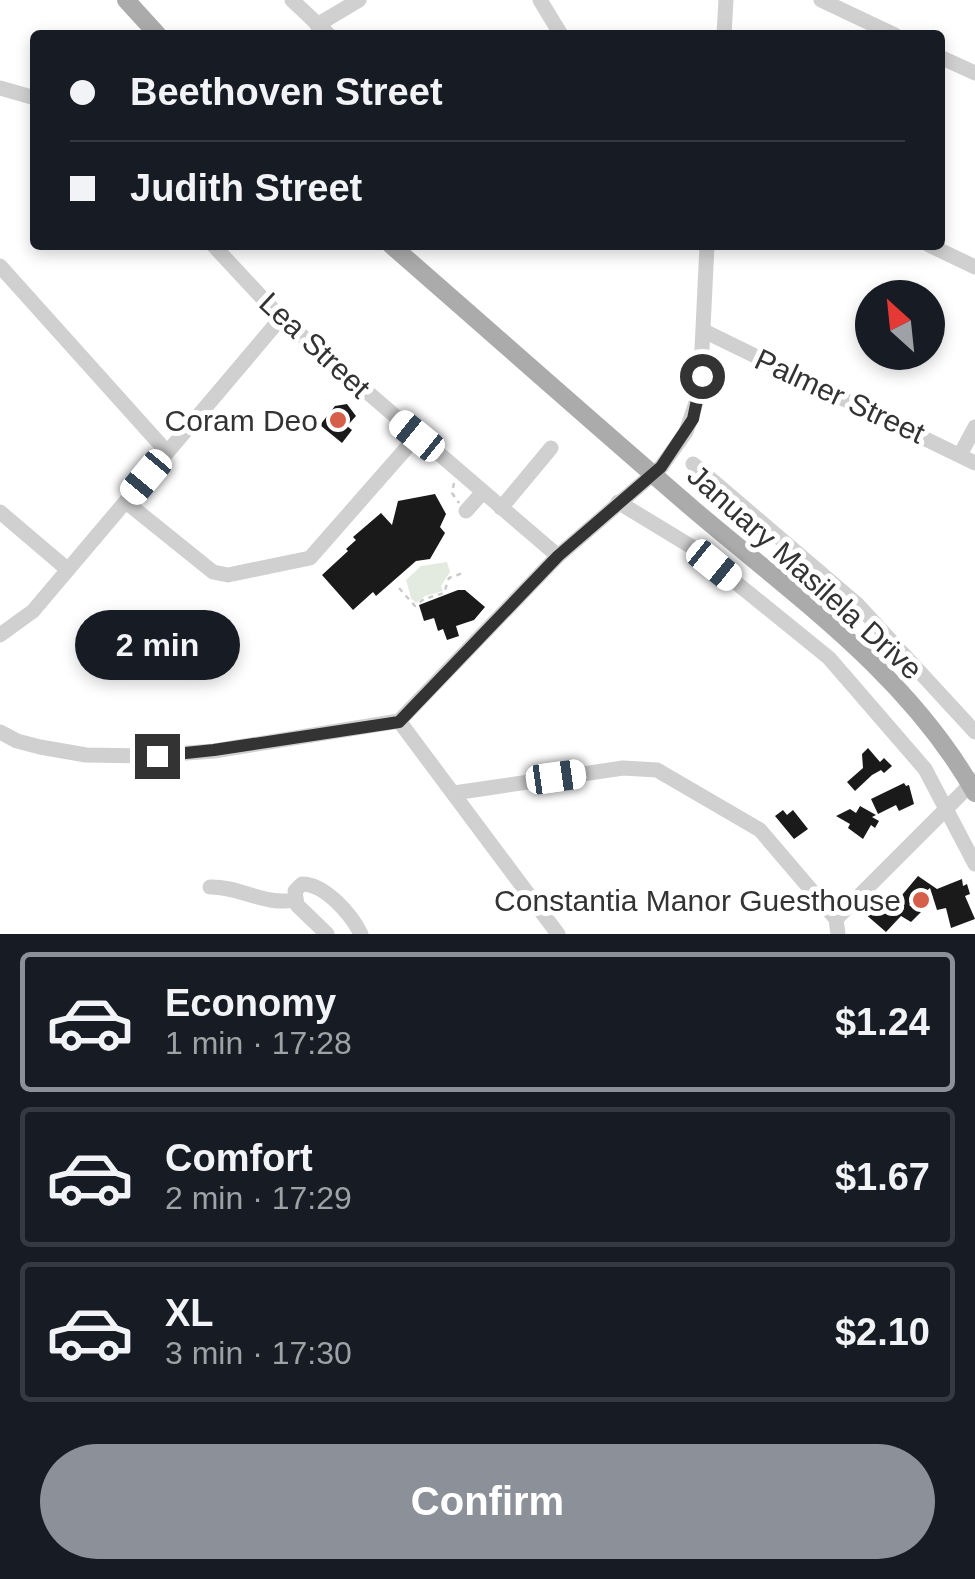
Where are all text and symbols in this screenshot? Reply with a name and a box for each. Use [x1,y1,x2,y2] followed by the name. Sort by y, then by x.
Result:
[130,71,443,113] text: Beethoven Street
[130,167,362,209] text: Judith Street
[855,280,945,370] north arrow
[855,280,945,370] map controls
[253,286,377,405] street label: Lea Street
[750,342,931,450] street label: Palmer Street
[680,354,725,399] route start
[165,404,318,437] place label: Coram Deo
[384,405,450,467] car
[327,409,349,431] marker: Coram Deo
[115,444,177,510] car
[681,458,929,686] street label: January Masilela Drive
[681,534,747,596] car
[74,611,240,681] callout: 2 min
[116,627,199,663] text: 2 min
[135,734,180,779] route end
[524,758,588,796] car
[494,884,901,917] place label: Constantia Manor Guesthouse
[910,889,932,911] marker: Constantia Manor Guesthouse
[45,977,135,1067] icon: car
[165,982,336,1024] text: Economy
[835,1001,930,1043] text: $1.24
[165,1025,352,1061] text: 1 min · 17:28
[45,1132,135,1222] icon: car
[165,1137,313,1179] text: Comfort
[835,1156,930,1198] text: $1.67
[165,1180,352,1216] text: 2 min · 17:29
[45,1287,135,1377] icon: car
[165,1292,214,1334] text: XL
[835,1311,930,1353] text: $2.10
[165,1335,352,1371] text: 3 min · 17:30
[40,1444,935,1559] button: Confirm

